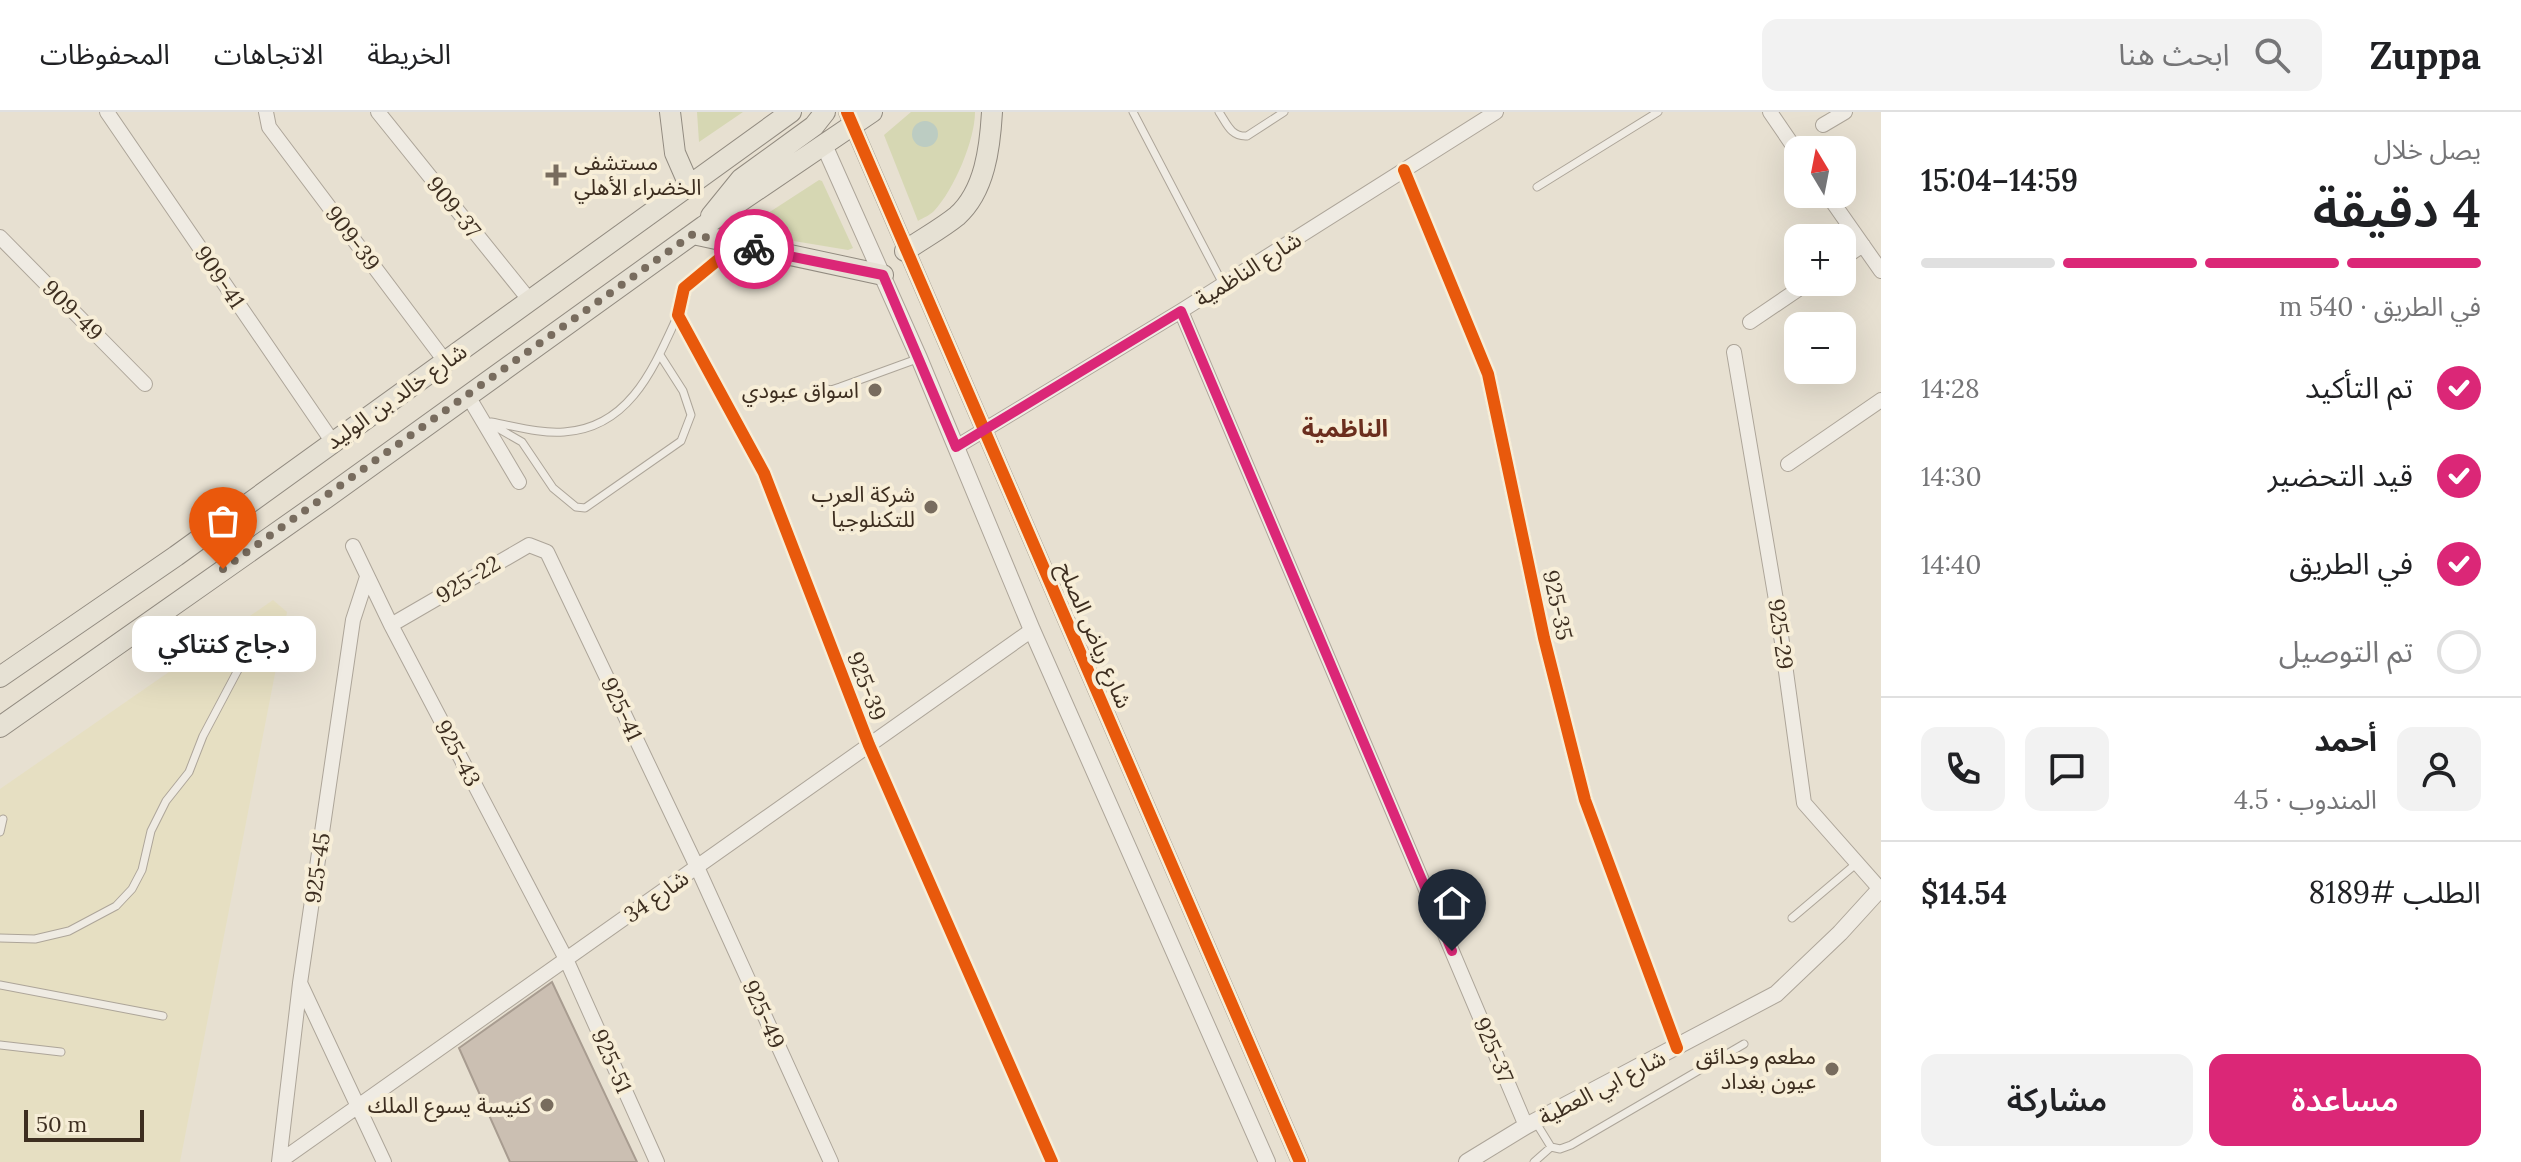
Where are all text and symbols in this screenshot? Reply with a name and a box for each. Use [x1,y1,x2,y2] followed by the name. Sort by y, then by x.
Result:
[1762,19,2322,91] search box
[2370,31,2481,79] text: Zuppa
[2250,33,2294,77] icon: search
[2118,35,2230,73] text: ابحث هنا
[40,36,170,72] text: المحفوظات
[214,36,323,72] text: الاتجاهات
[367,36,451,72] text: الخريطة
[2374,133,2481,166] text: يصل خلال
[1784,136,1856,208] north arrow
[1784,136,1856,384] map controls
[574,148,702,204] place label: مستشفى الخضراء الأهلي
[1921,161,2078,199] text: 14:59–15:04
[545,164,567,186] marker: مستشفى الخضراء الأهلي
[421,171,487,243] street label: 909-37
[2313,175,2481,241] text: 4 دقيقة
[319,200,387,276] street label: 909-39
[714,209,794,289] courier
[1784,224,1856,296] button: +
[1190,225,1308,315] street label: شارع الناظمية
[732,227,776,271] icon: bike
[189,240,251,314] street label: 909-41
[37,274,109,346] street label: 909-49
[2279,290,2481,323] text: في الطريق · 540 m
[1784,312,1856,384] button: −
[320,337,474,458] street label: شارع خالد بن الوليد
[2437,366,2481,410] icon: check
[2305,368,2413,406] text: تم التأكيد
[1921,372,1980,405] text: 14:28
[742,376,859,407] place label: اسواق عبودي
[866,381,884,399] marker: اسواق عبودي
[1302,413,1388,444] district label: الناظمية
[2437,454,2481,498] icon: check
[2268,456,2413,494] text: قيد التحضير
[1921,460,1982,493] text: 14:30
[811,480,915,533] place label: شركة العرب للتكنلوجيا
[189,487,257,569] pin
[922,498,940,516] marker: شركة العرب للتكنلوجيا
[201,499,245,543] icon: bag
[2437,542,2481,586] icon: check
[2289,544,2413,582] text: في الطريق
[1921,548,1981,581] text: 14:40
[431,549,505,609] street label: 925-22
[1049,558,1138,714] street label: شارع رياض الصلح
[1537,567,1579,643] street label: 925-35
[1762,597,1800,671] street label: 925-29
[131,617,315,673] callout: دجاج كنتاكي
[158,627,290,660] text: دجاج كنتاكي
[2279,632,2413,670] text: تم التوصيل
[841,647,893,725] street label: 925-39
[595,673,649,745] street label: 925-41
[429,715,487,791] street label: 925-43
[2314,721,2377,759] text: أحمد
[1921,727,2005,811] button: phone
[2025,727,2109,811] button: chat
[2397,727,2481,811] button: person
[2234,783,2377,816] text: المندوب · 4.5
[298,831,336,905] street label: 925-45
[618,864,696,931] street label: شارع 34
[1418,869,1486,951] pin
[2308,873,2481,911] text: الطلب #8189
[1921,874,2007,912] text: $14.54
[1430,881,1474,925] icon: home
[737,975,791,1053] street label: 925-49
[1468,1013,1520,1087] street label: 925-37
[586,1025,638,1097] street label: 925-51
[1696,1042,1816,1095] place label: مطعم وحدائق عيون بغداد
[1534,1043,1672,1134] street label: شارع ابي العطية
[1921,1054,2193,1146] button: مشاركة
[2209,1054,2481,1146] button: مساعدة
[1823,1060,1841,1078] marker: مطعم وحدائق عيون بغداد
[368,1091,532,1122] place label: كنيسة يسوع الملك
[538,1096,556,1114] marker: كنيسة يسوع الملك
[24,1106,144,1142] scale bar
[36,1110,87,1138] text: 50 m

